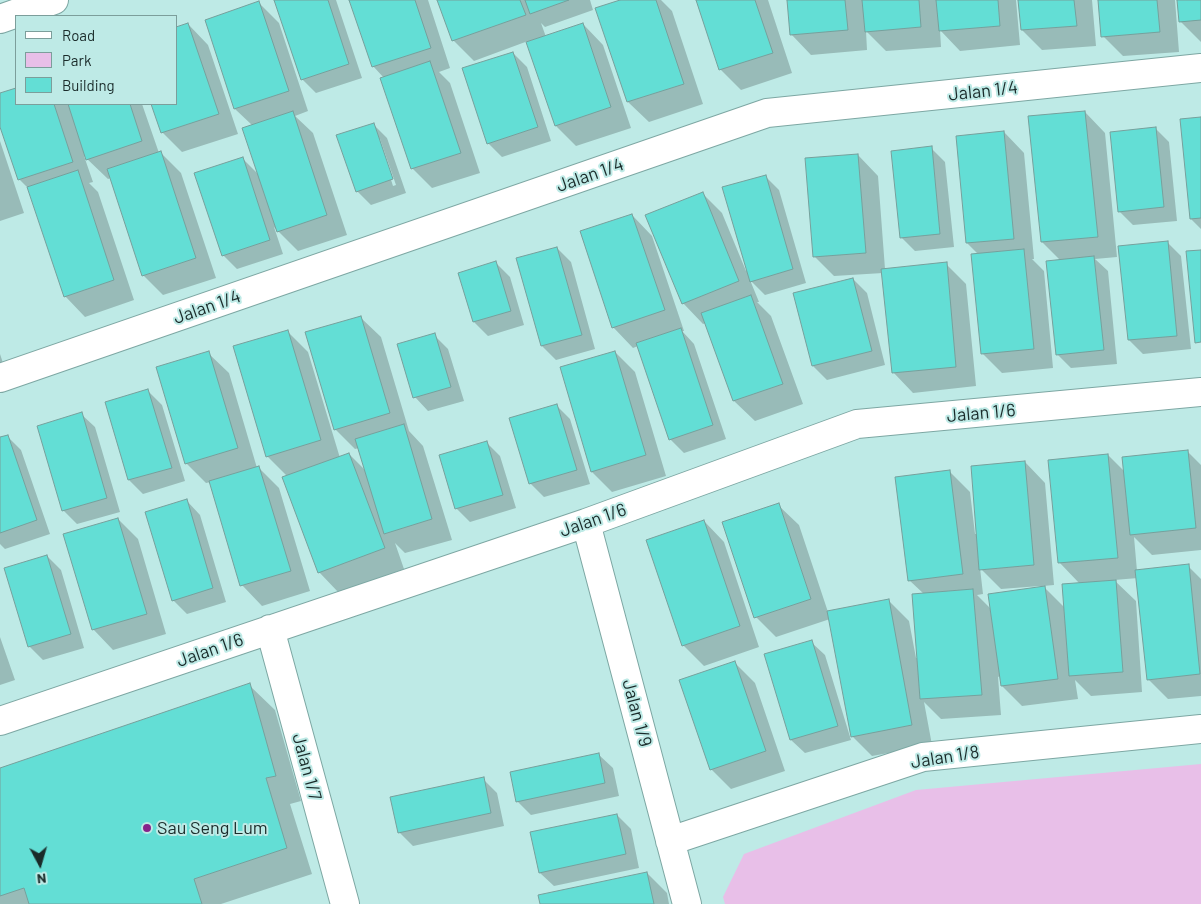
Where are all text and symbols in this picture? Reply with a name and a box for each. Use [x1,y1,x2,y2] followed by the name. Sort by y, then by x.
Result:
[15,15,178,105] legend
[62,26,95,44] text: Road
[62,51,91,69] text: Park
[62,76,115,94] text: Building
[947,77,1019,105] street label: Jalan 1/4
[554,153,626,197] street label: Jalan 1/4
[171,285,243,329] street label: Jalan 1/4
[946,399,1016,427] street label: Jalan 1/6
[557,499,629,541] street label: Jalan 1/6
[174,629,246,671] street label: Jalan 1/6
[618,677,656,749] street label: Jalan 1/9
[288,731,326,803] street label: Jalan 1/7
[909,741,981,773] street label: Jalan 1/8
[157,817,268,839] place label: Sau Seng Lum
[141,822,153,834] marker: Sau Seng Lum
[15,839,65,889] north arrow
[36,870,47,888] text: N

